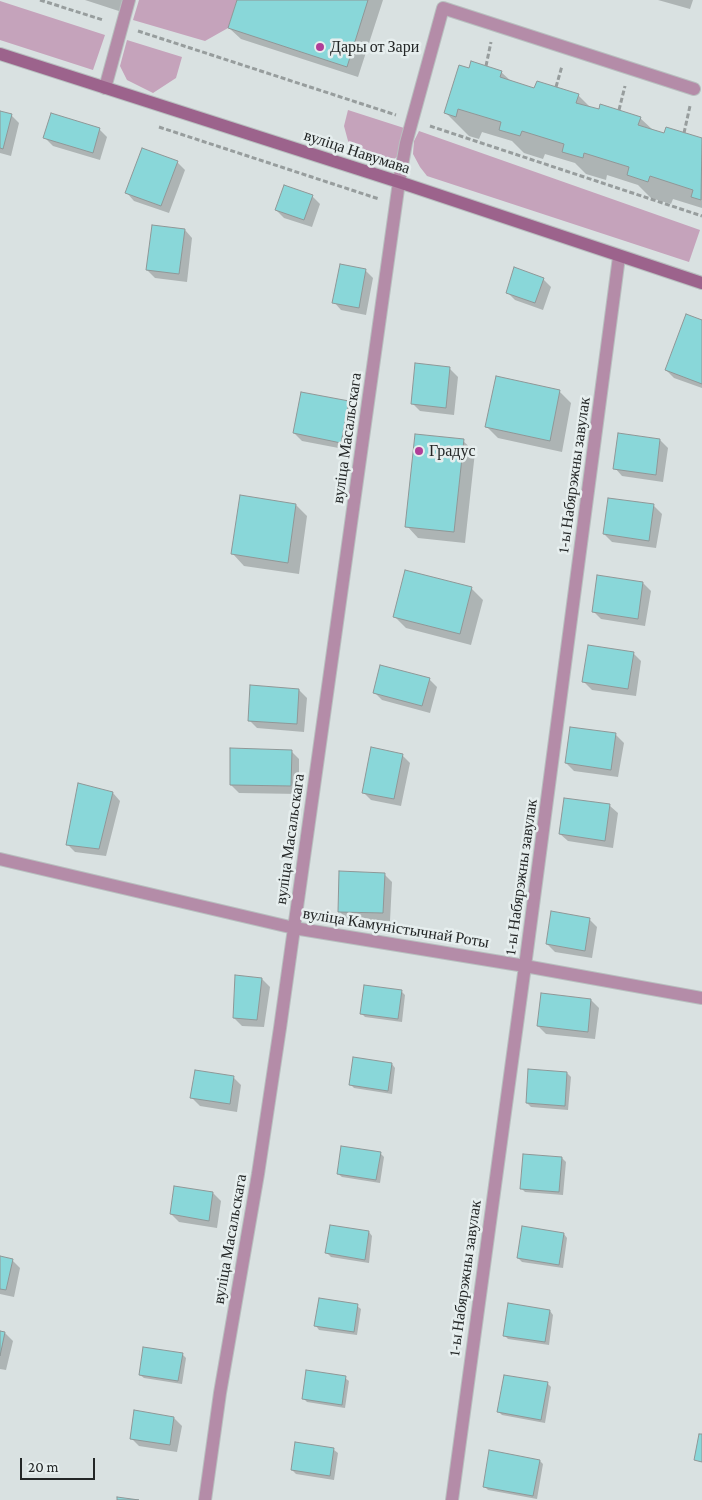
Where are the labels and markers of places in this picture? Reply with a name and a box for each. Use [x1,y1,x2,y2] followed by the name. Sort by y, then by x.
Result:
[330,37,419,57] place label: Дары от Зари
[314,41,326,53] marker: Дары от Зари
[429,441,476,461] place label: Градус
[413,445,425,457] marker: Градус

